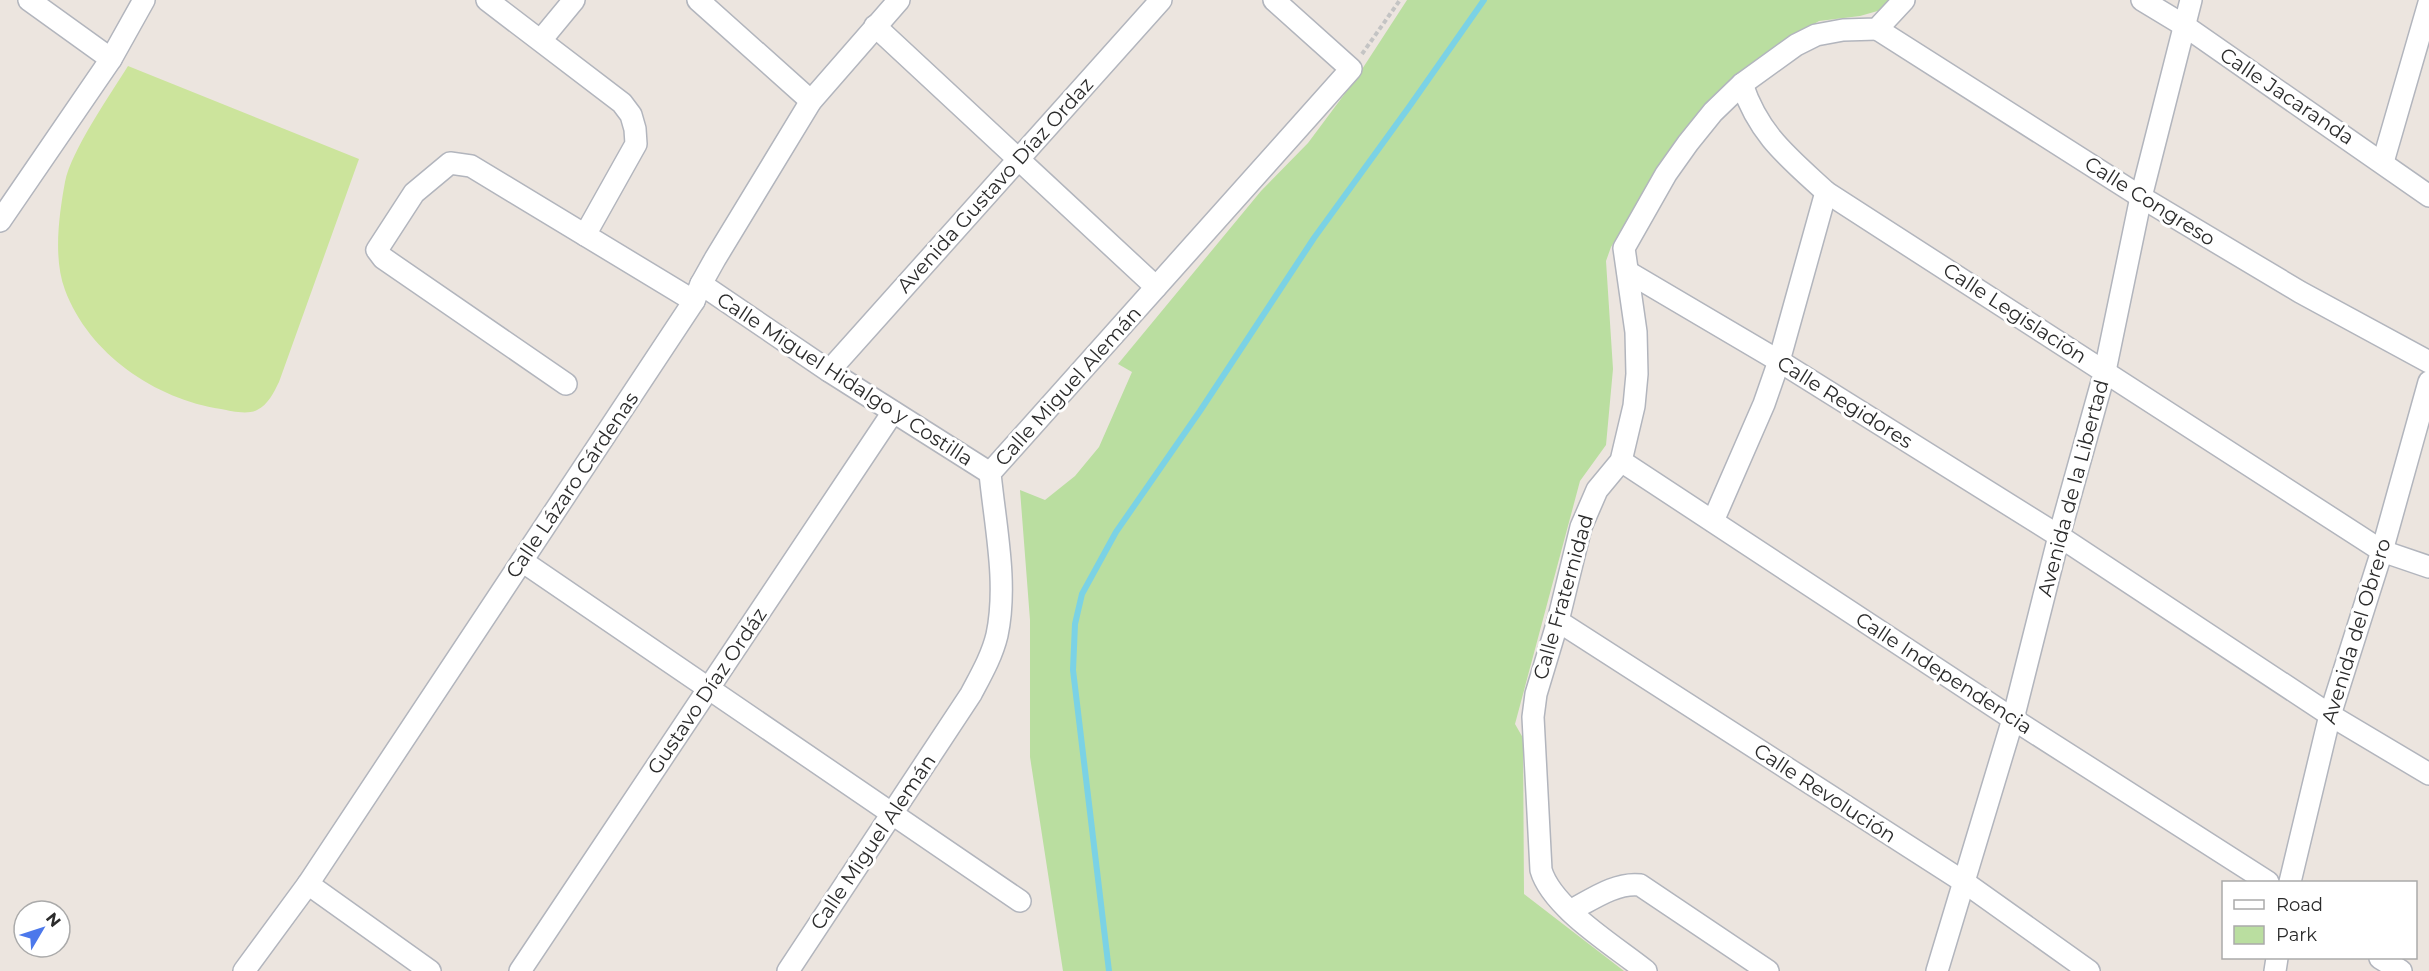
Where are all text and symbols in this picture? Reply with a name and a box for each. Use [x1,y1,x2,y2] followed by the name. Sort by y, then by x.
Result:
[2215,42,2359,150] street label: Calle Jacaranda
[892,72,1098,298] street label: Avenida Gustavo Díaz Ordaz
[2080,151,2220,251] street label: Calle Congreso
[1939,258,2091,368] street label: Calle Legislación
[713,287,977,471] street label: Calle Miguel Hidalgo y Costilla
[990,301,1146,471] street label: Calle Miguel Alemán
[1773,351,1917,453] street label: Calle Regidores
[2032,377,2114,599] street label: Avenida de la Libertad
[501,387,643,583] street label: Calle Lázaro Cárdenas
[1528,512,1598,682] street label: Calle Fraternidad
[2316,535,2396,727] street label: Avenida del Obrero
[642,603,772,779] street label: Gustavo Díaz Ordáz
[1851,607,2037,739] street label: Calle Independencia
[1749,738,1901,848] street label: Calle Revolución
[805,750,941,934] street label: Calle Miguel Alemán
[2222,881,2417,959] legend
[2276,894,2323,916] text: Road
[12,899,72,959] north arrow
[42,909,65,931] text: N
[2276,924,2317,946] text: Park

